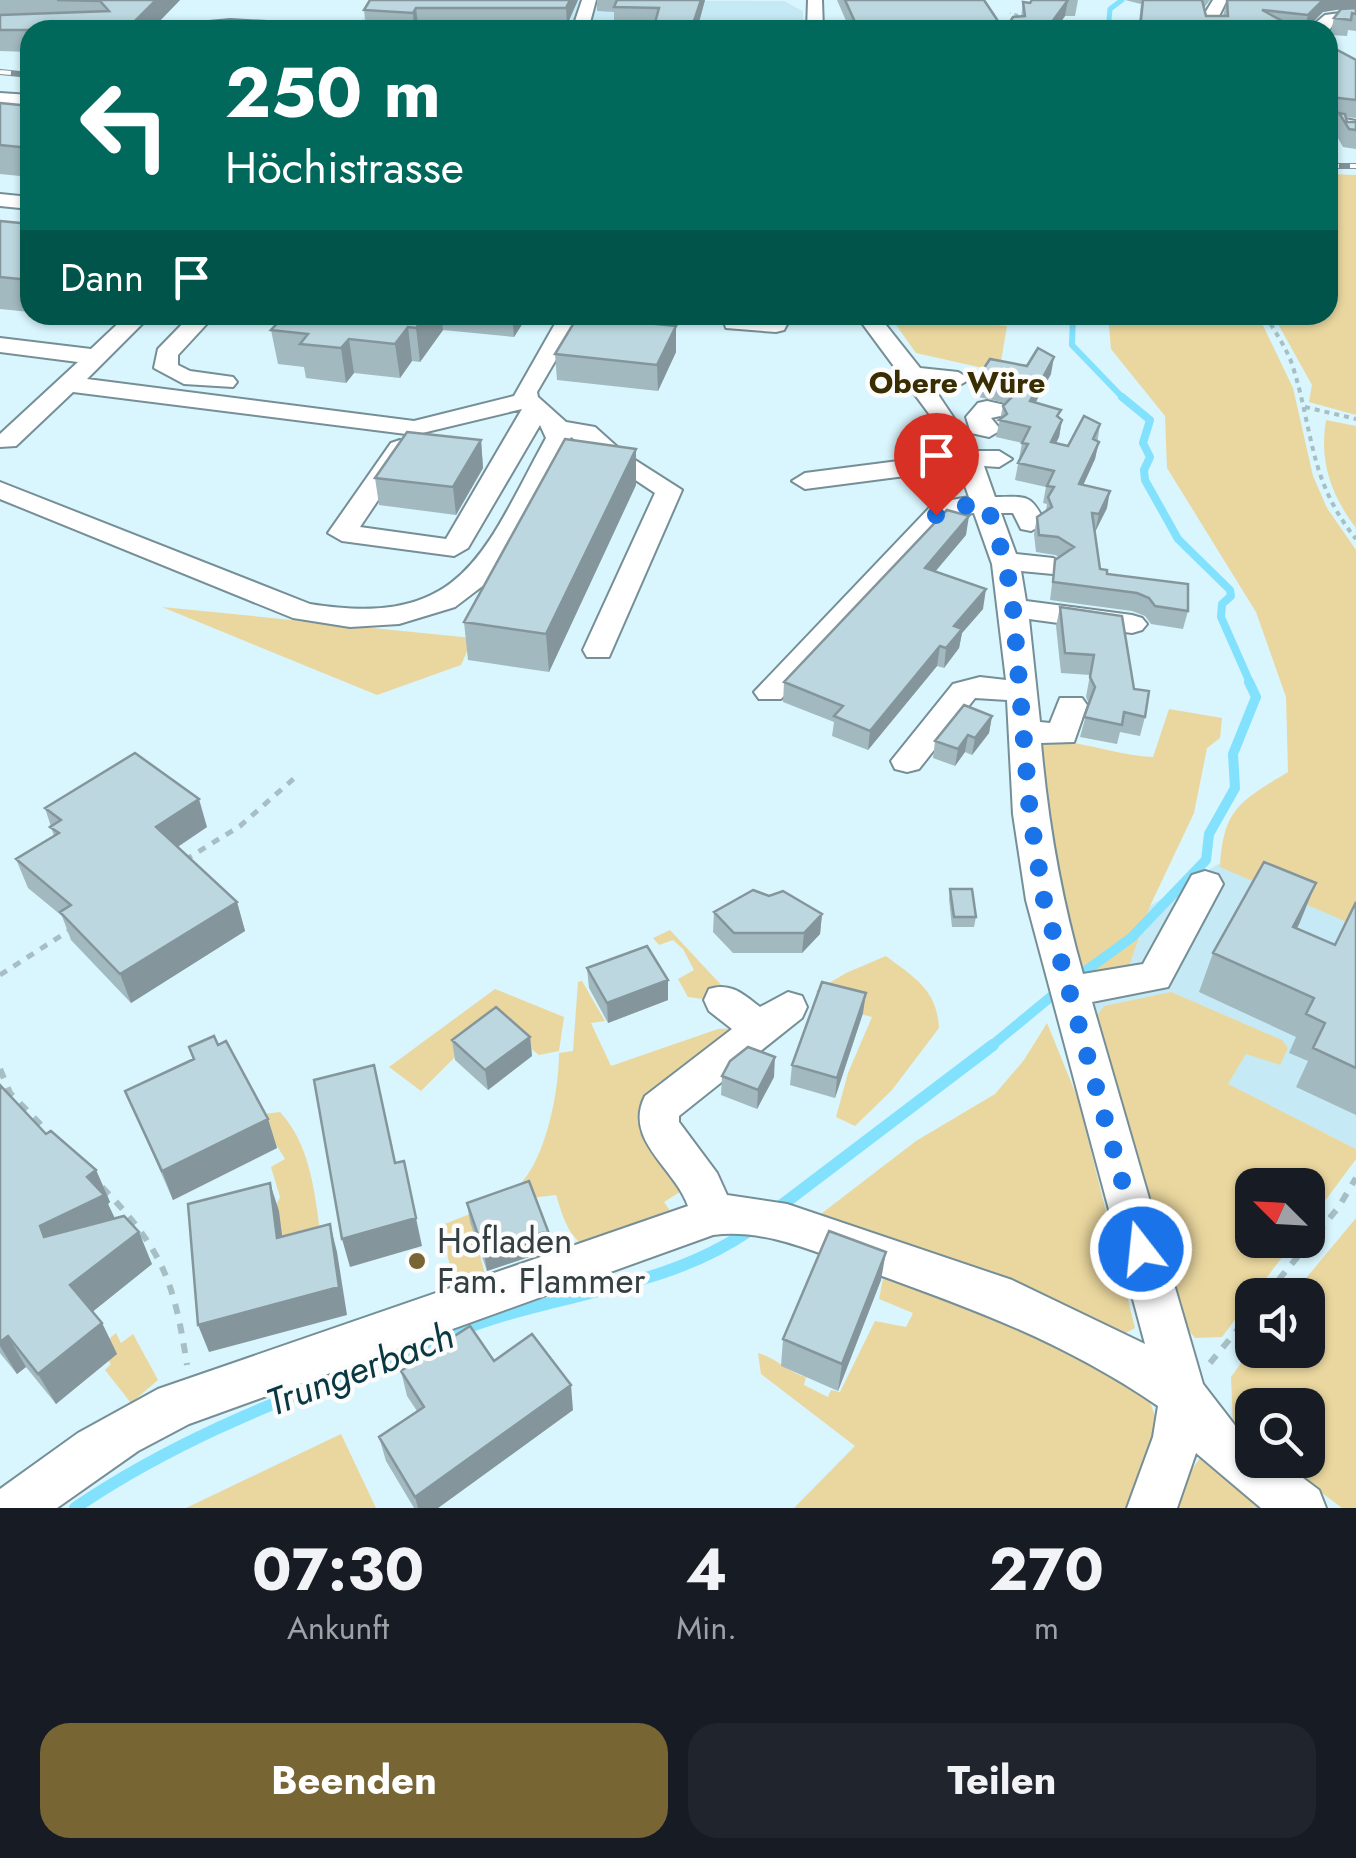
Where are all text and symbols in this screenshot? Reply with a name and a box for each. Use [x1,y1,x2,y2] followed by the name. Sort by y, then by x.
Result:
[225,42,441,143] text: 250 m
[60,60,190,190] icon: left
[225,135,464,200] text: Höchistrasse
[60,250,144,305] text: Dann
[164,250,219,305] icon: arrive
[869,361,1045,404] district label: Obere Würe
[894,413,979,516] pin
[909,428,964,483] icon: arrive
[1235,1168,1325,1258] north arrow
[1235,1168,1325,1478] map controls
[1089,1197,1193,1301] position arrow
[437,1216,646,1306] place label: Hofladen Fam. Flammer
[406,1250,428,1272] marker: Hofladen Fam. Flammer
[1235,1278,1325,1368] button: sound
[258,1308,462,1430] water label: Trungerbach
[1235,1388,1325,1478] button: search
[252,1526,424,1613] text: 07:30
[686,1526,727,1613] text: 4
[989,1526,1104,1613] text: 270
[287,1605,389,1651] text: Ankunft
[676,1605,737,1651] text: Min.
[1034,1605,1059,1651] text: m
[40,1723,668,1838] button: Beenden
[688,1723,1316,1838] button: Teilen

